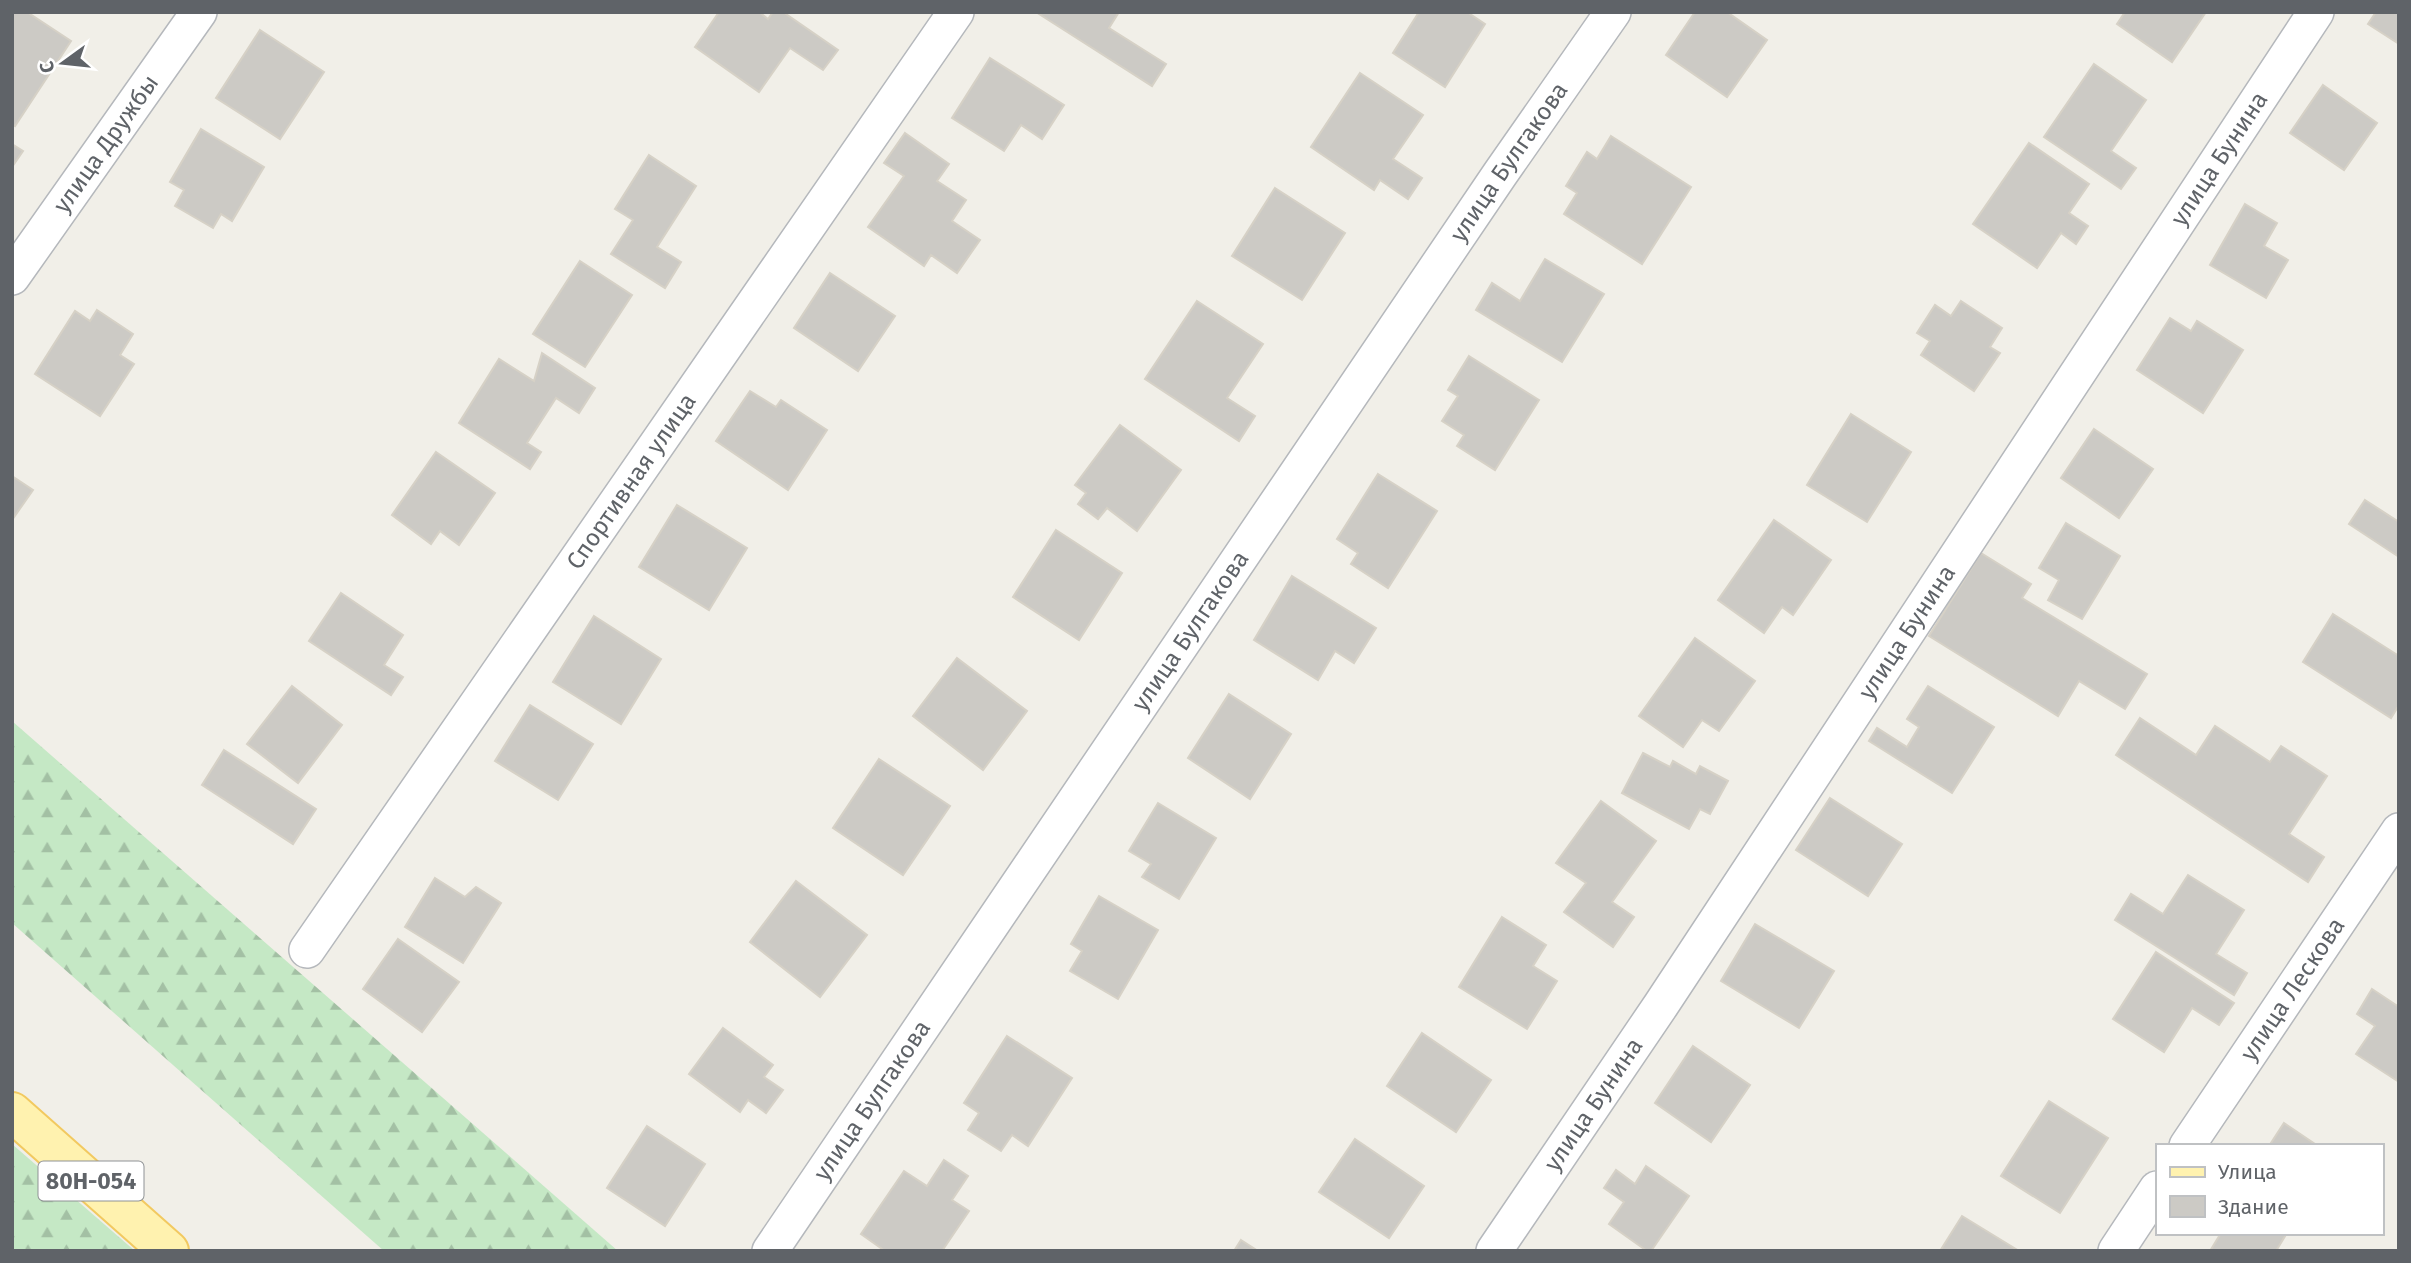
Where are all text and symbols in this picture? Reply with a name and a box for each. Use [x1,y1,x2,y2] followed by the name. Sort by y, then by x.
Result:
[28,28,98,98] north arrow
[35,59,60,76] text: С
[48,69,164,218] street label: улица Дружбы
[1444,77,1574,247] street label: улица Булгакова
[2165,87,2273,231] street label: улица Бунина
[561,388,702,575] street label: Спортивная улица
[1126,546,1254,716] street label: улица Булгакова
[1853,560,1961,704] street label: улица Бунина
[2234,912,2351,1066] street label: улица Лескова
[808,1015,936,1186] street label: улица Булгакова
[1538,1033,1648,1176] street label: улица Бунина
[2156,1144,2383,1235] legend
[2218,1159,2277,1185] text: Улица
[38,1162,144,1200] road number: 80Н-054
[2218,1194,2289,1220] text: Здание

